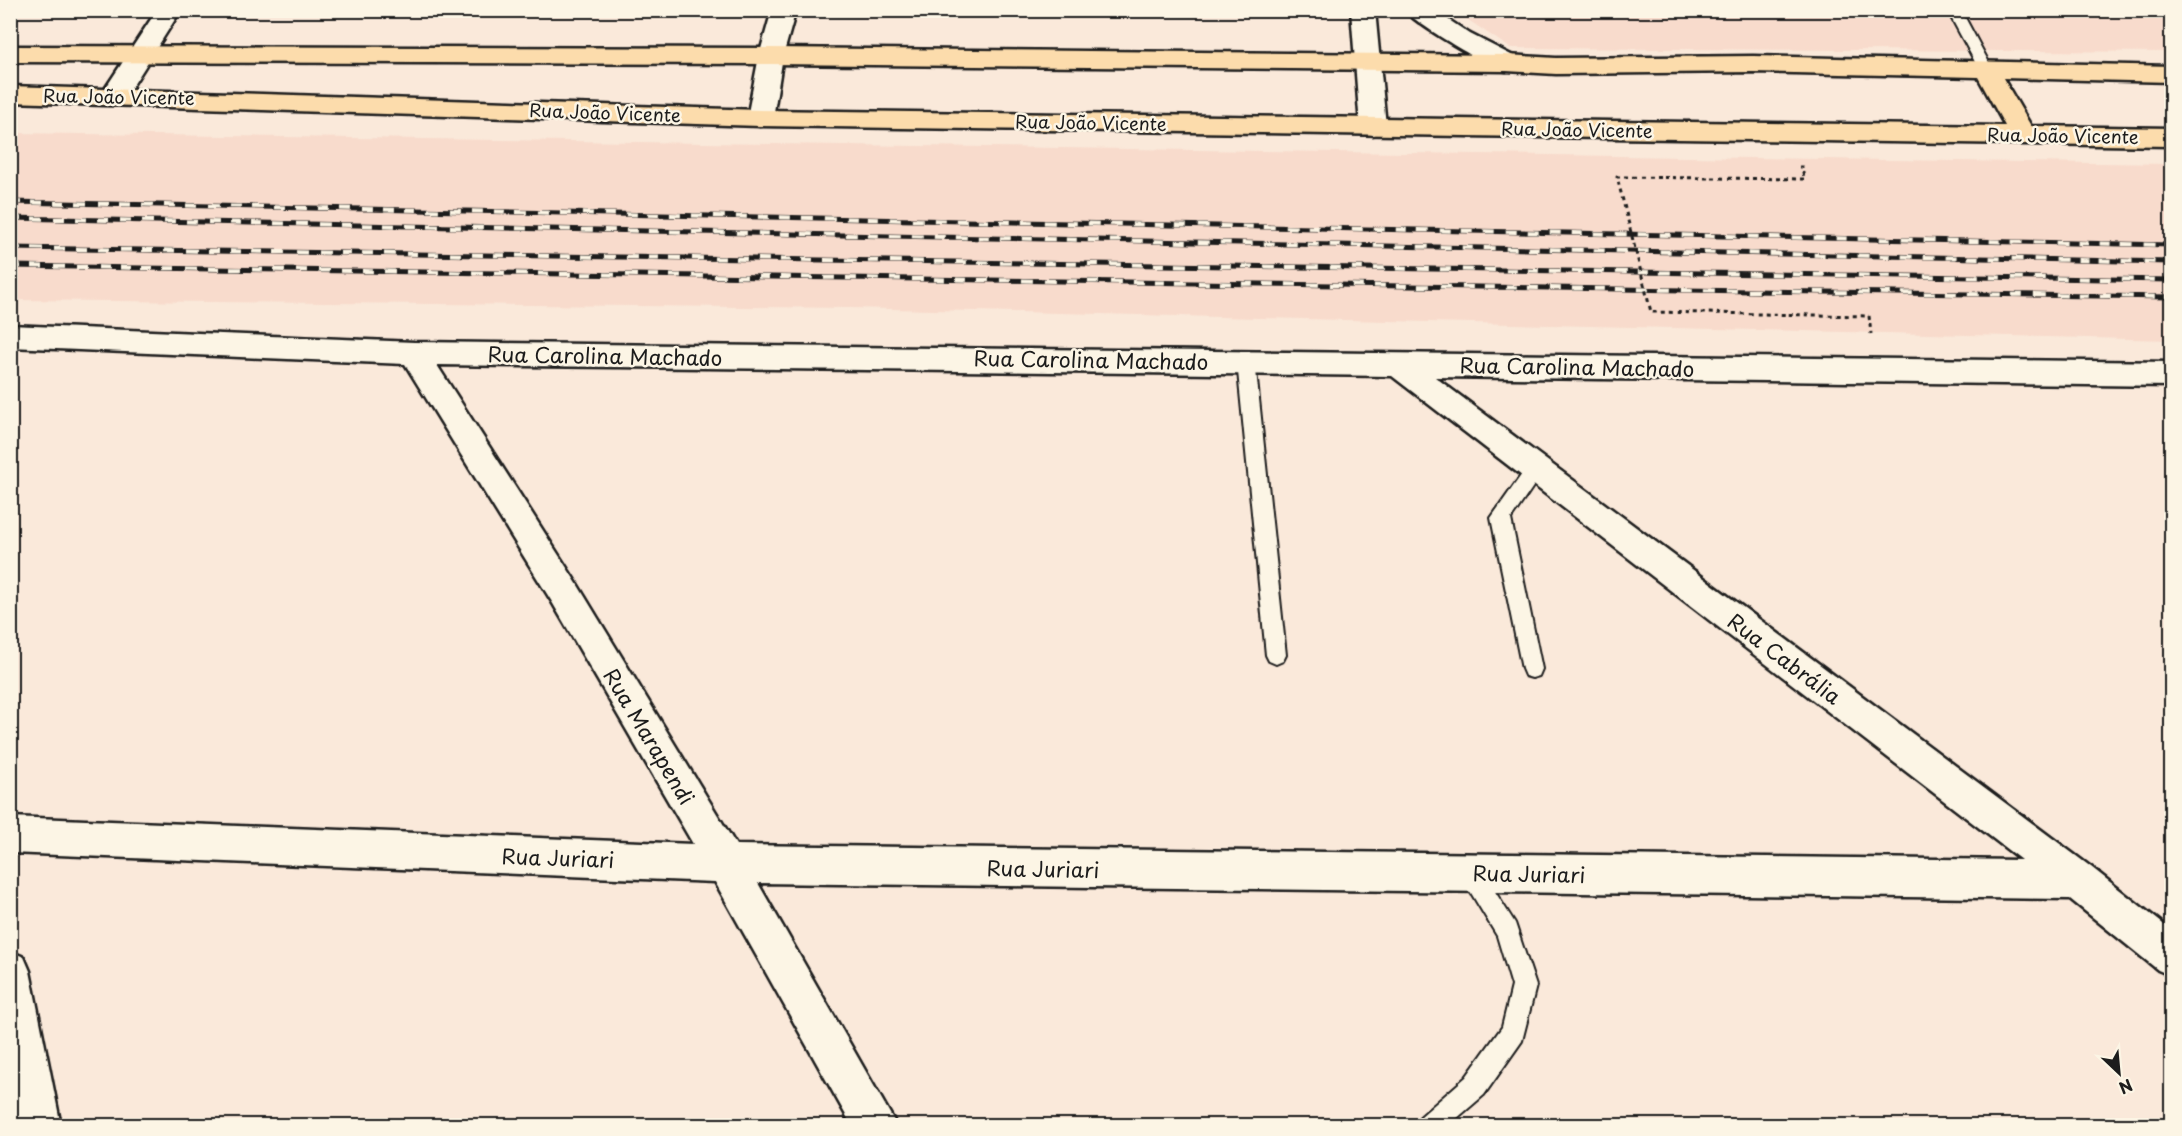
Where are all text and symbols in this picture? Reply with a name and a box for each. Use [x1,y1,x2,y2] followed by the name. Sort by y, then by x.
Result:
[43,81,195,111] street label: Rua João Vicente
[529,96,681,128] street label: Rua João Vicente
[1015,107,1167,137] street label: Rua João Vicente
[1501,114,1653,144] street label: Rua João Vicente
[1987,120,2139,150] street label: Rua João Vicente
[487,337,723,373] street label: Rua Carolina Machado
[973,341,1209,377] street label: Rua Carolina Machado
[1459,348,1695,384] street label: Rua Carolina Machado
[1721,605,1849,712] street label: Rua Cabrália
[597,662,703,810] street label: Rua Marapendi
[501,839,615,875] street label: Rua Juriari
[986,851,1100,885] street label: Rua Juriari
[1472,856,1586,890] street label: Rua Juriari
[2089,1043,2149,1103] north arrow
[2115,1074,2137,1101] text: N

